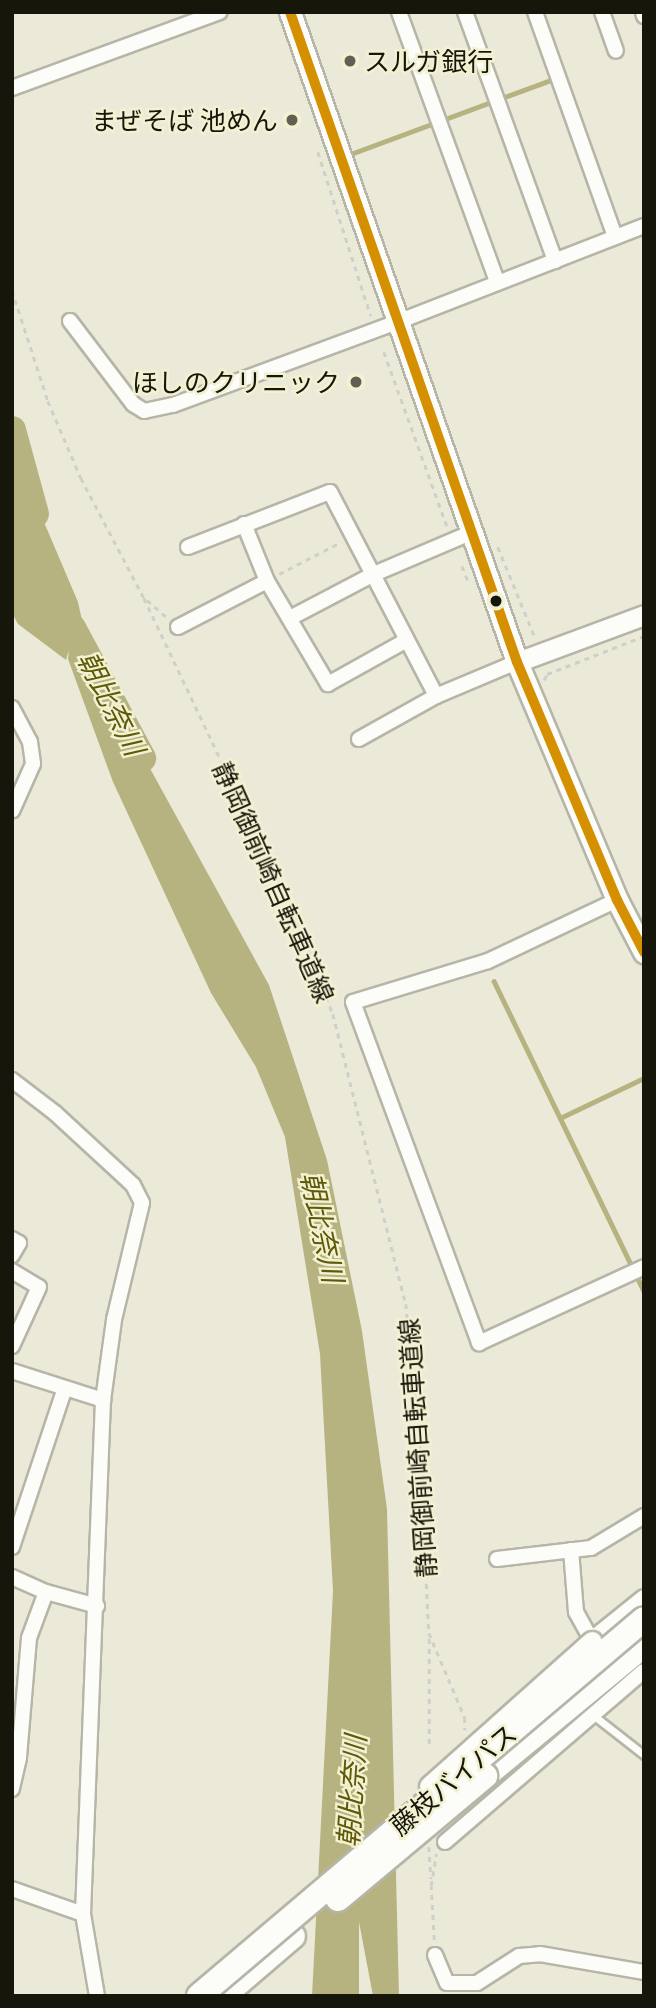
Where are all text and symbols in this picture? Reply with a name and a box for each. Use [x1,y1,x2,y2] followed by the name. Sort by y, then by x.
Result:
[364,45,494,77] place label: スルガ銀行
[342,53,358,69] marker: スルガ銀行
[90,104,278,136] place label: まぜそば 池めん
[284,112,300,128] marker: まぜそば 池めん
[132,366,340,398] place label: ほしのクリニック
[346,372,366,392] marker: ほしのクリニック
[489,594,503,608] unlabelled marker
[72,645,152,761] water label: 朝比奈川
[207,757,341,1007] street label: 静岡御前崎自転車道線
[295,1169,351,1285] water label: 朝比奈川
[392,1317,442,1579] street label: 静岡御前崎自転車道線
[383,1717,523,1841] street label: 藤枝バイパス
[330,1734,372,1848] water label: 朝比奈川

